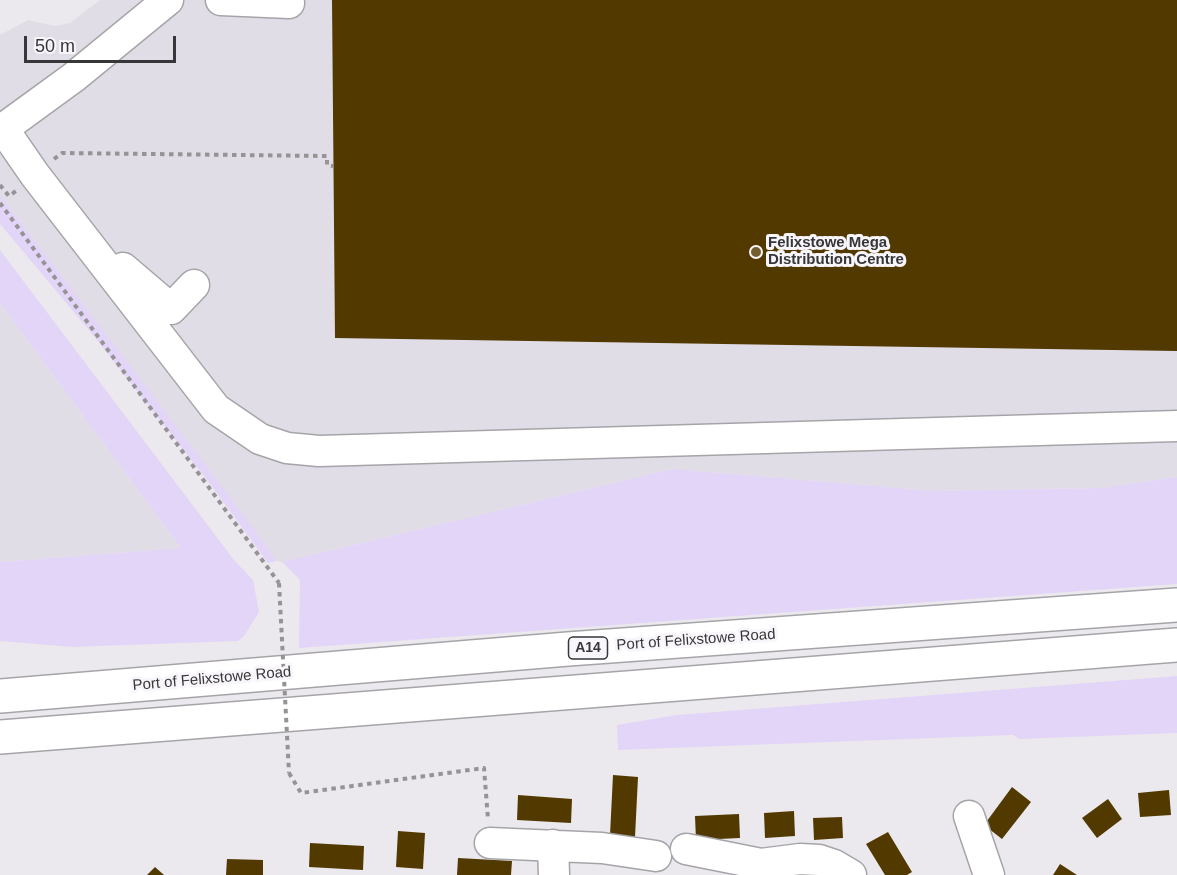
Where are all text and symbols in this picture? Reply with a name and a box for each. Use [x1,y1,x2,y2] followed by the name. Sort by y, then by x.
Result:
[27,24,178,62] scale bar
[35,36,75,56] text: 50 m
[768,234,904,269] place label: Felixstowe Mega Distribution Centre
[749,245,763,259] marker: Felixstowe Mega Distribution Centre
[616,625,776,655] street label: Port of Felixstowe Road
[568,637,608,659] road number: A14
[132,663,292,695] street label: Port of Felixstowe Road

